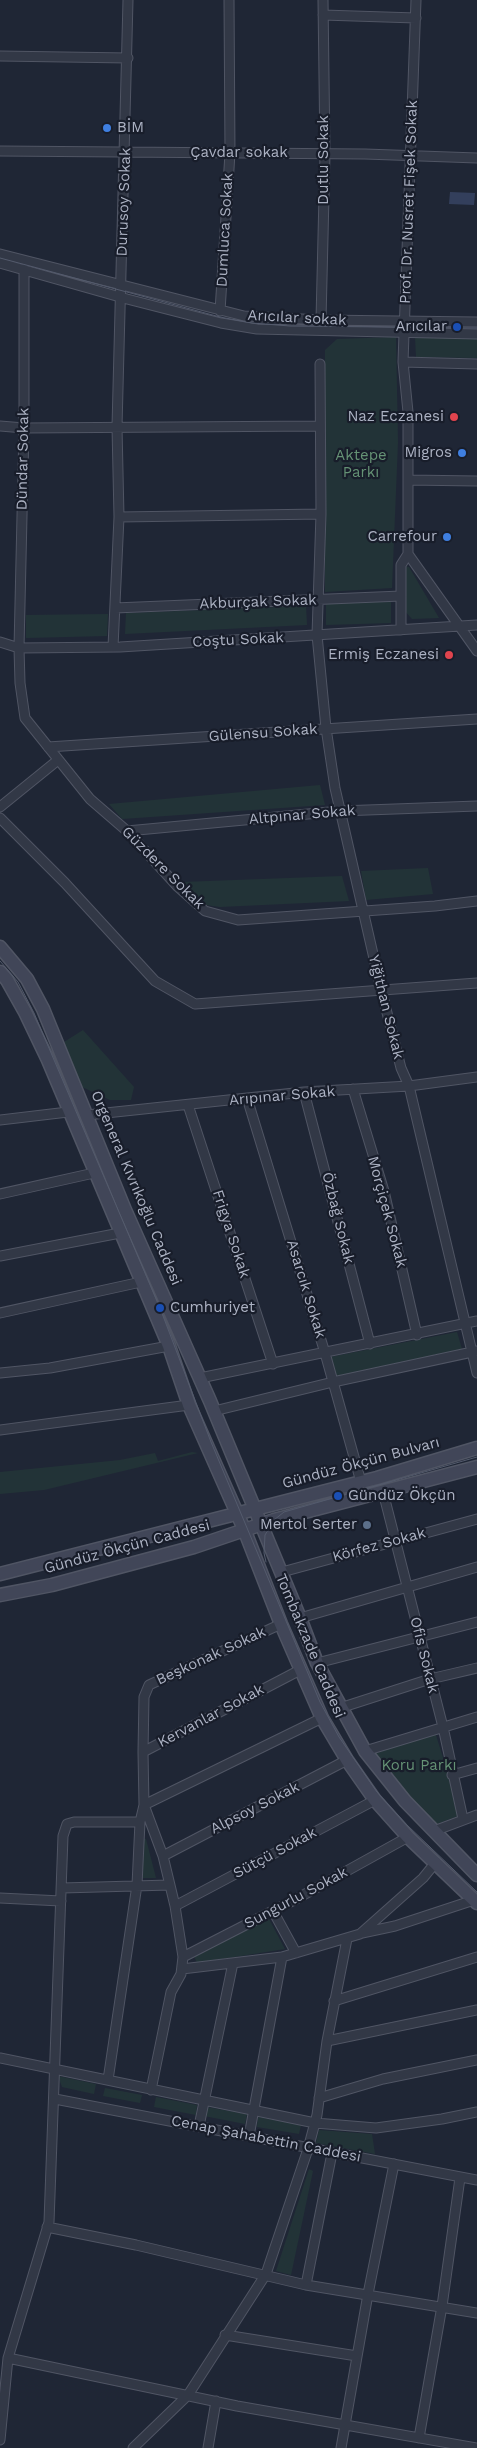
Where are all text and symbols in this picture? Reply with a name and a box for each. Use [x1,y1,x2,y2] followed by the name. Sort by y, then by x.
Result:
[396,100,422,304] street label: Prof. Dr. Nusret Fişek Sokak
[315,115,333,205] street label: Dutlu Sokak
[117,119,144,137] place label: BİM
[101,122,113,134] marker: BİM
[190,144,288,162] street label: Çavdar sokak
[113,147,135,257] street label: Durusoy Sokak
[213,173,237,287] street label: Dumluca Sokak
[247,306,347,330] street label: Arıcılar sokak
[395,318,447,336] place label: Arıcılar
[451,321,463,333] marker: Arıcılar
[13,408,33,510] street label: Dündar Sokak
[347,408,444,426] place label: Naz Eczanesi
[448,411,460,423] marker: Naz Eczanesi
[404,444,452,462] place label: Migros
[335,447,387,482] park label: Aktepe Parkı
[456,447,468,459] marker: Migros
[368,528,437,546] place label: Carrefour
[441,531,453,543] marker: Carrefour
[199,591,317,613] street label: Akburçak Sokak
[192,629,284,651] street label: Coştu Sokak
[328,646,439,664] place label: Ermiş Eczanesi
[443,649,455,661] marker: Ermiş Eczanesi
[208,720,318,746] street label: Gülensu Sokak
[248,801,356,829] street label: Altpınar Sokak
[118,823,208,913] street label: Güzdere Sokak
[364,953,408,1061] street label: Yiğithan Sokak
[228,1082,336,1110] street label: Arıpınar Sokak
[87,1088,185,1288] street label: Orgeneral Kıvrıkoğlu Caddesi
[363,1154,411,1270] street label: Morçiçek Sokak
[318,1170,358,1266] street label: Özbağ Sokak
[208,1188,254,1280] street label: Frigya Sokak
[282,1238,330,1340] street label: Asarcık Sokak
[170,1299,255,1317] place label: Cumhuriyet
[154,1302,166,1314] marker: Cumhuriyet
[280,1433,442,1493] street label: Gündüz Ökçün Bulvarı
[348,1487,456,1505] place label: Gündüz Ökçün
[332,1490,344,1502] marker: Gündüz Ökçün
[42,1516,212,1578] street label: Gündüz Ökçün Caddesi
[260,1516,357,1534] place label: Mertol Serter
[361,1519,373,1531] marker: Mertol Serter
[330,1524,428,1566] street label: Körfez Sokak
[271,1571,349,1721] street label: Tombakzade Caddesi
[406,1615,442,1695] street label: Ofis Sokak
[153,1623,269,1689] street label: Beşkonak Sokak
[155,1680,267,1752] street label: Kervanlar Sokak
[382,1757,456,1775] park label: Koru Parkı
[208,1778,302,1838] street label: Alpsoy Sokak
[230,1824,320,1882] street label: Sütçü Sokak
[241,1863,351,1933] street label: Sungurlu Sokak
[170,2112,362,2166] street label: Cenap Şahabettin Caddesi

